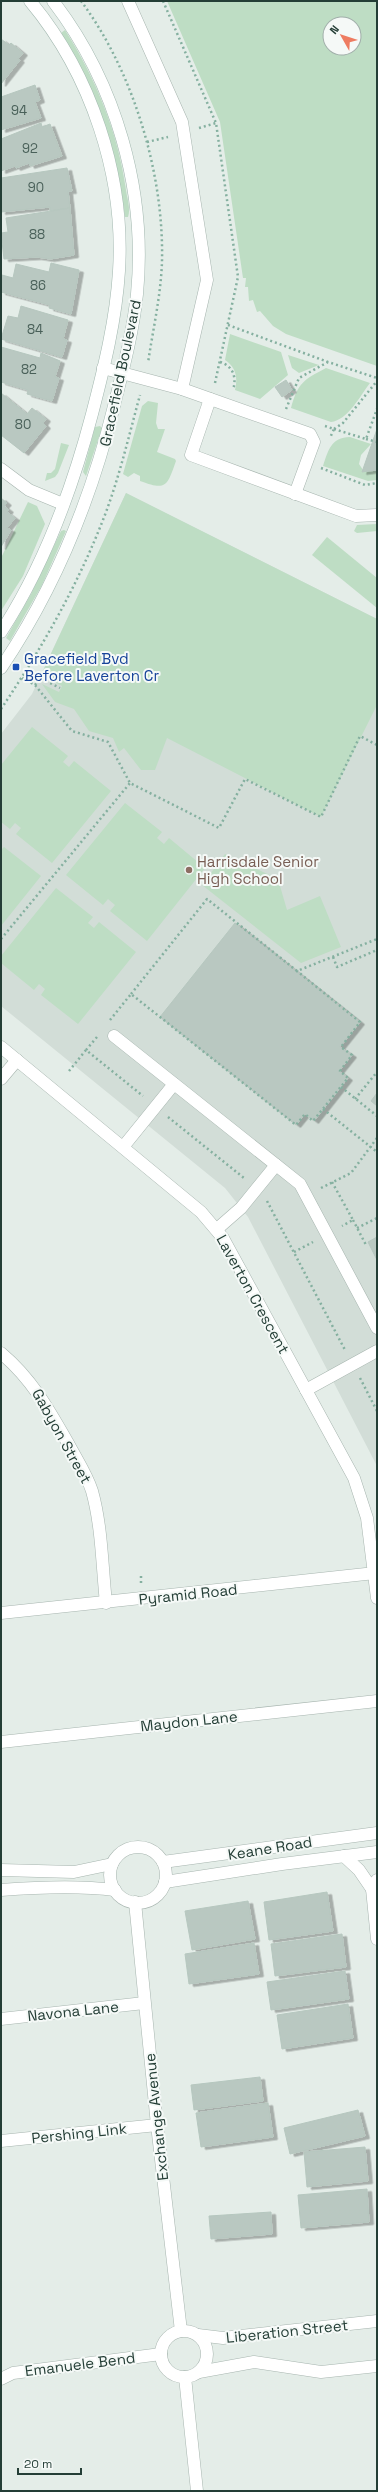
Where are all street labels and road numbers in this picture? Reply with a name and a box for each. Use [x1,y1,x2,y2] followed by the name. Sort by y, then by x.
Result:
[95,298,145,448] street label: Gracefield Boulevard
[212,1231,294,1357] street label: Laverton Crescent
[28,1385,96,1487] street label: Gabyon Street
[138,1579,238,1609] street label: Pyramid Road
[140,1706,239,1736] street label: Maydon Lane
[226,1832,314,1864] street label: Keane Road
[26,1997,120,2025] street label: Navona Lane
[140,2052,172,2182] street label: Exchange Avenue
[30,2119,128,2147] street label: Pershing Link
[225,2315,349,2347] street label: Liberation Street
[24,2348,136,2380] street label: Emanuele Bend

